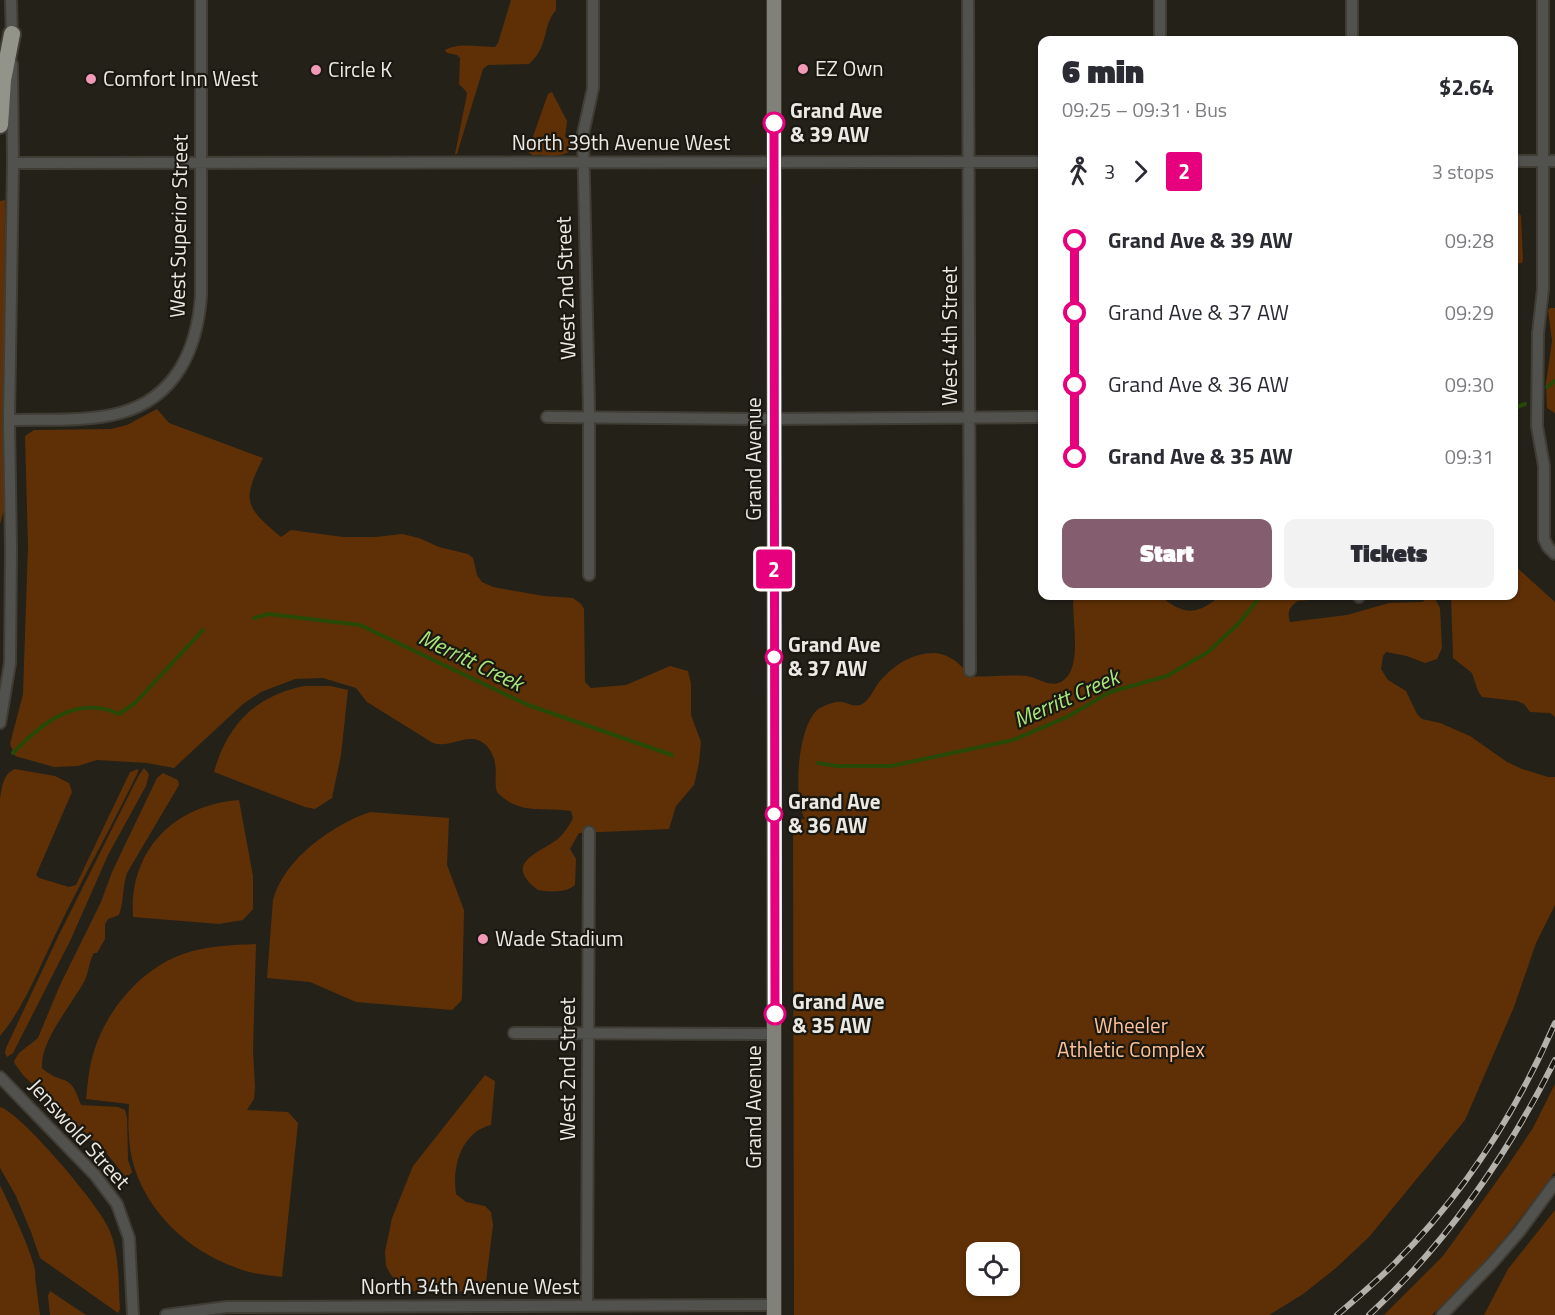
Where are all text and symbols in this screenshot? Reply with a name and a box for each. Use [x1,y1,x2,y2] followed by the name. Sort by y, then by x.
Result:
[1062,46,1144,96] text: 6 min
[815,52,884,84] place label: EZ Own
[328,53,392,85] place label: Circle K
[103,62,259,94] place label: Comfort Inn West
[796,62,810,76] marker: EZ Own
[309,63,323,77] marker: Circle K
[1439,70,1494,104] text: $2.64
[84,72,98,86] marker: Comfort Inn West
[790,94,883,150] place label: Grand Ave & 39 AW
[1062,94,1227,125] text: 09:25 – 09:31 · Bus
[763,112,785,134] marker: Grand Ave & 39 AW
[512,126,731,158] street label: North 39th Avenue West
[160,133,196,318] street label: West Superior Street
[1062,155,1095,188] icon: walk
[1124,155,1157,188] icon: forward
[1178,155,1190,187] text: 2
[1104,156,1115,187] text: 3
[1432,156,1494,187] text: 3 stops
[546,215,583,360] street label: West 2nd Street
[1108,223,1293,257] text: Grand Ave & 39 AW
[1445,225,1494,256] text: 09:28
[933,266,965,406] street label: West 4th Street
[1108,295,1289,329] text: Grand Ave & 37 AW
[1445,297,1494,328] text: 09:29
[1108,367,1289,401] text: Grand Ave & 36 AW
[1445,369,1494,400] text: 09:30
[737,397,769,521] street label: Grand Avenue
[1108,439,1293,473] text: Grand Ave & 35 AW
[1445,441,1494,472] text: 09:31
[1062,519,1272,588] button: Start
[1284,519,1494,588] button: Tickets
[754,550,794,588] line badge: 2
[768,553,780,585] text: 2
[413,620,531,701] water label: Merritt Creek
[788,628,881,684] place label: Grand Ave & 37 AW
[765,648,783,666] marker: Grand Ave & 37 AW
[1008,659,1126,736] water label: Merritt Creek
[788,785,881,841] place label: Grand Ave & 36 AW
[765,805,783,823] marker: Grand Ave & 36 AW
[495,922,624,954] place label: Wade Stadium
[476,932,490,946] marker: Wade Stadium
[792,985,885,1041] place label: Grand Ave & 35 AW
[551,997,583,1141] street label: West 2nd Street
[764,1003,786,1025] marker: Grand Ave & 35 AW
[1057,1009,1205,1065] park label: Wheeler Athletic Complex
[737,1045,769,1169] street label: Grand Avenue
[21,1071,139,1196] street label: Jenswold Street
[966,1242,1020,1296] map controls
[966,1242,1020,1296] button: locate
[361,1270,580,1302] street label: North 34th Avenue West

